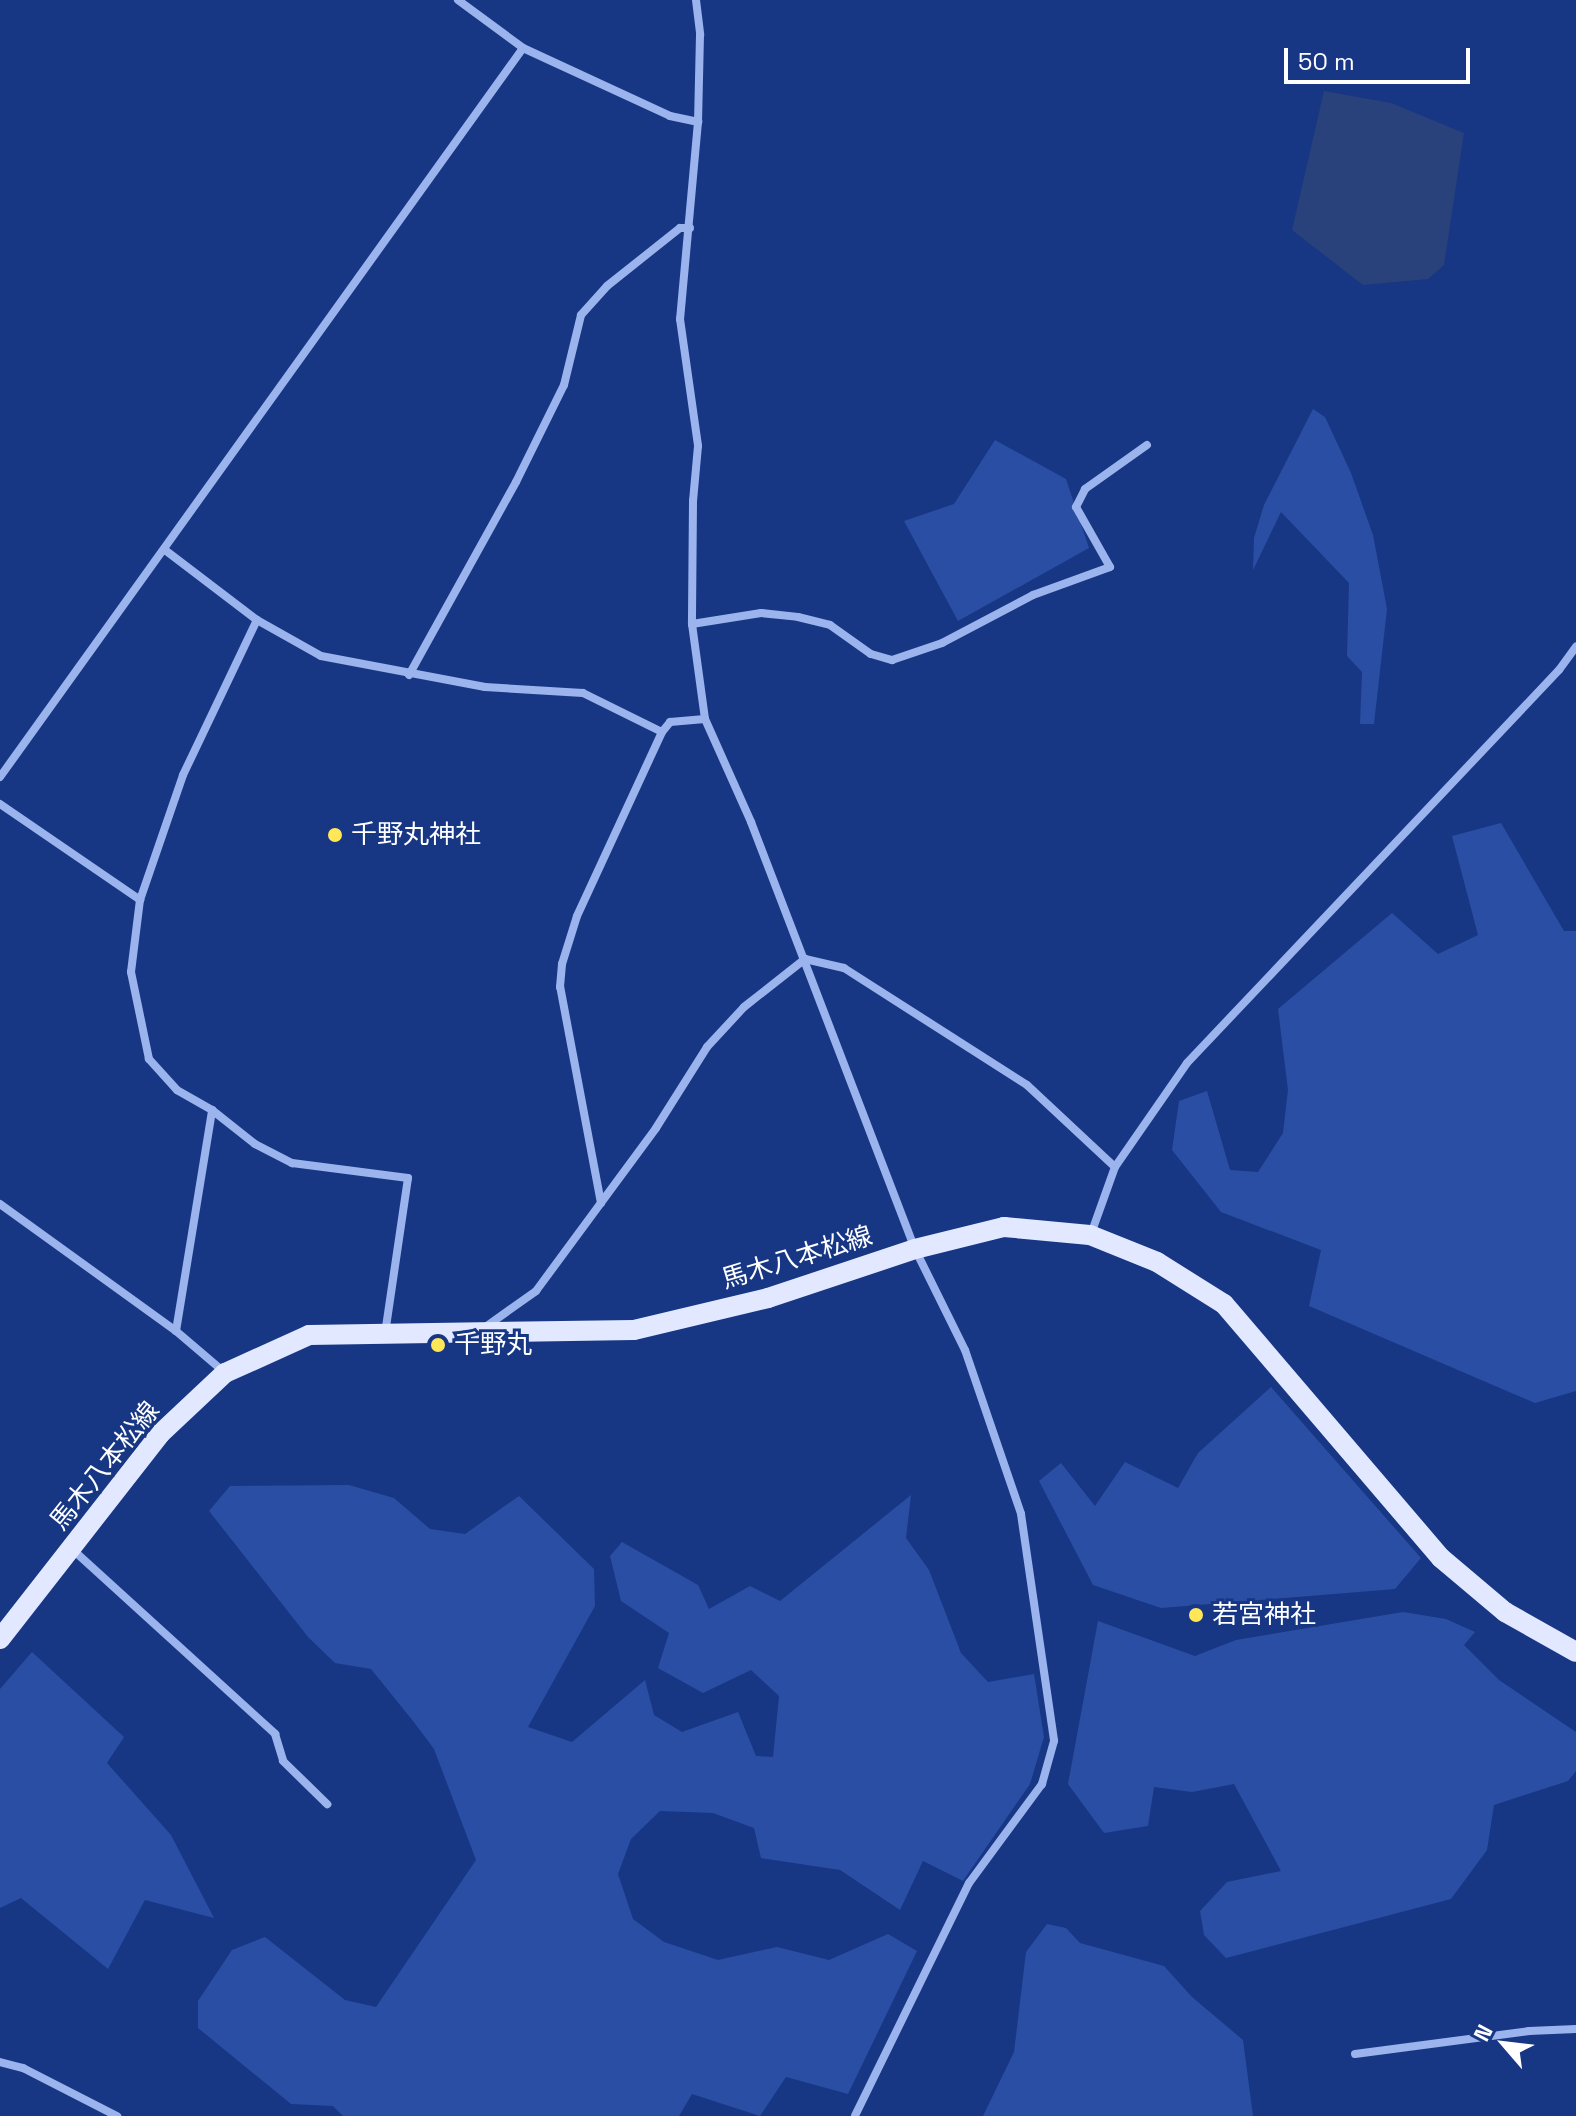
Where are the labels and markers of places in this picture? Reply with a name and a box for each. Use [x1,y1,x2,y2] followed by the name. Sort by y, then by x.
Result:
[351,819,481,851] place label: 千野丸神社
[326,826,344,844] marker: 千野丸神社
[454,1329,532,1361] place label: 千野丸
[429,1336,447,1354] marker: 千野丸
[1212,1599,1316,1631] place label: 若宮神社
[1187,1606,1205,1624] marker: 若宮神社

